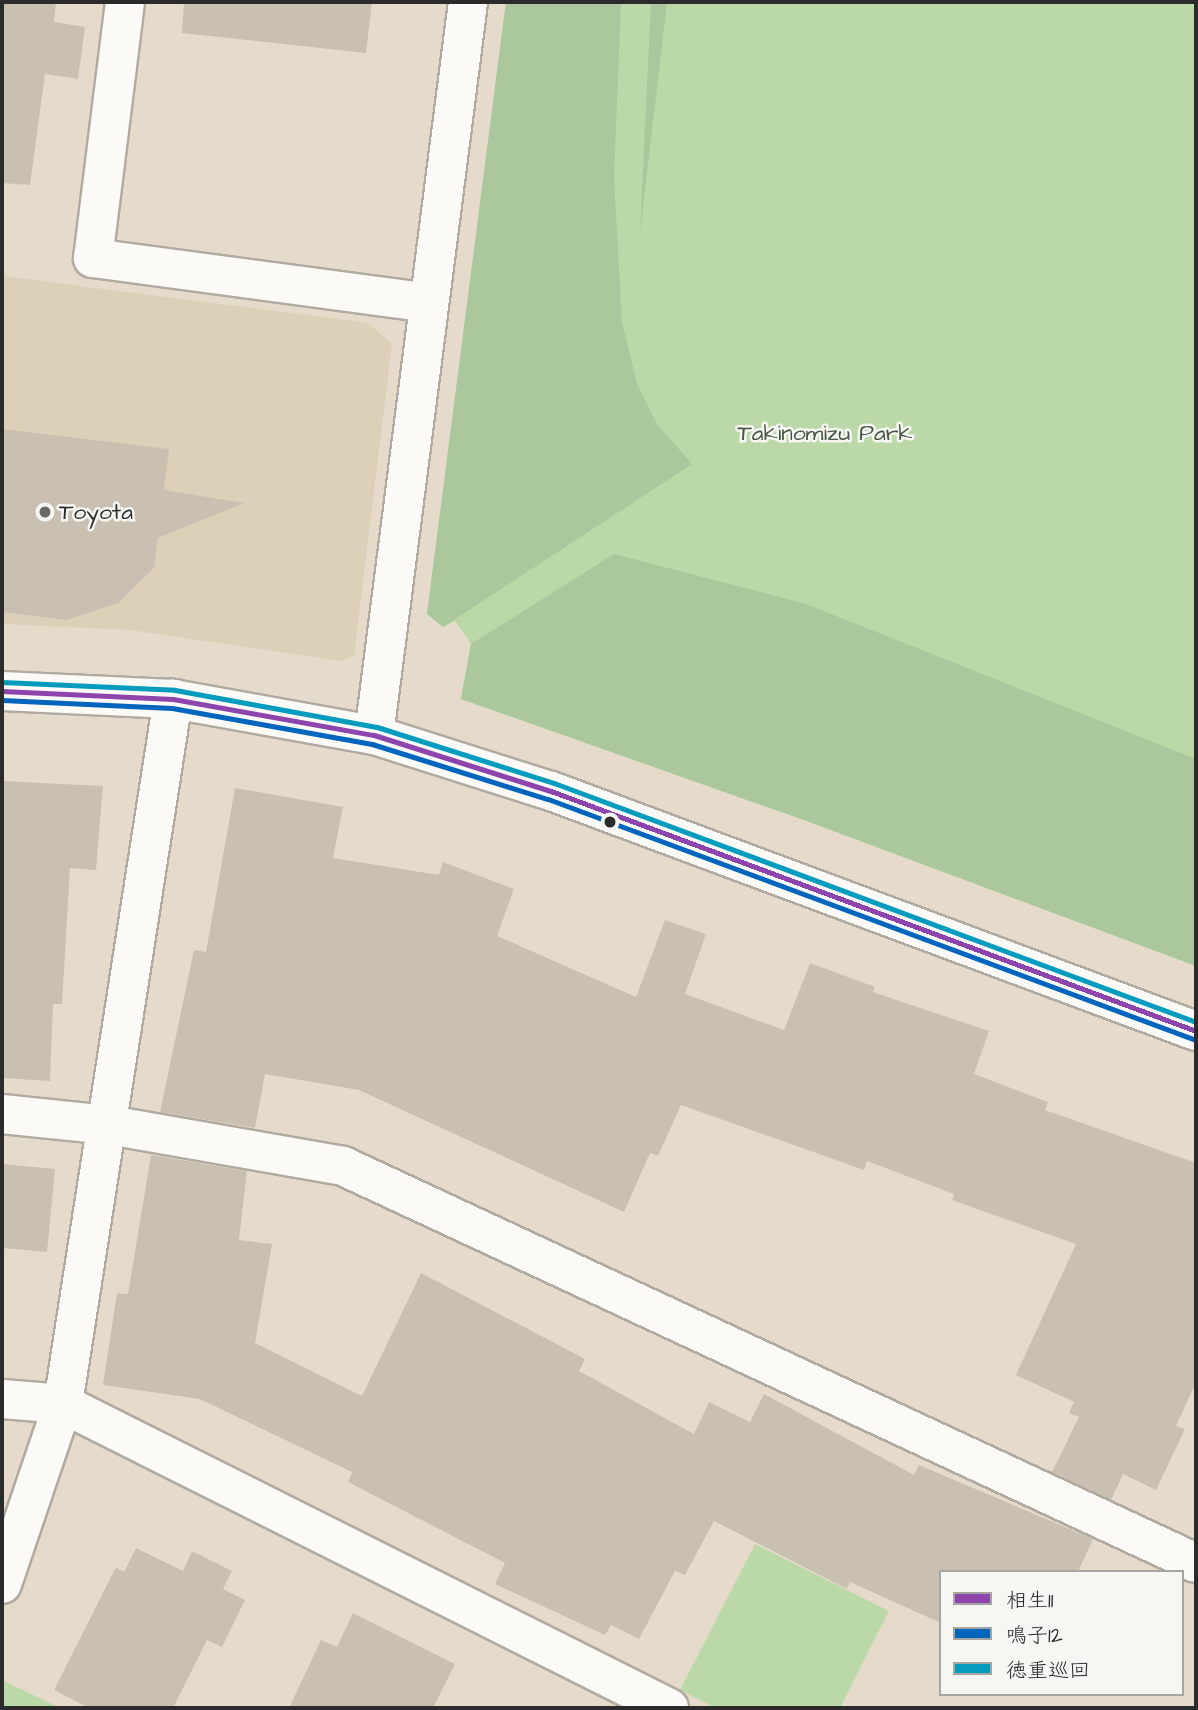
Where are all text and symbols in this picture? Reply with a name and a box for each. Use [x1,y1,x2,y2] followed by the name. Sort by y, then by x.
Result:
[738,419,912,447] park label: Takinomizu Park
[59,498,133,526] place label: Toyota
[37,504,53,520] marker: Toyota
[603,815,617,829] unlabelled marker
[939,1570,1184,1696] legend
[1006,1586,1053,1615] text: 相生11
[1006,1621,1063,1650] text: 鳴子12
[1006,1656,1090,1685] text: 徳重巡回

